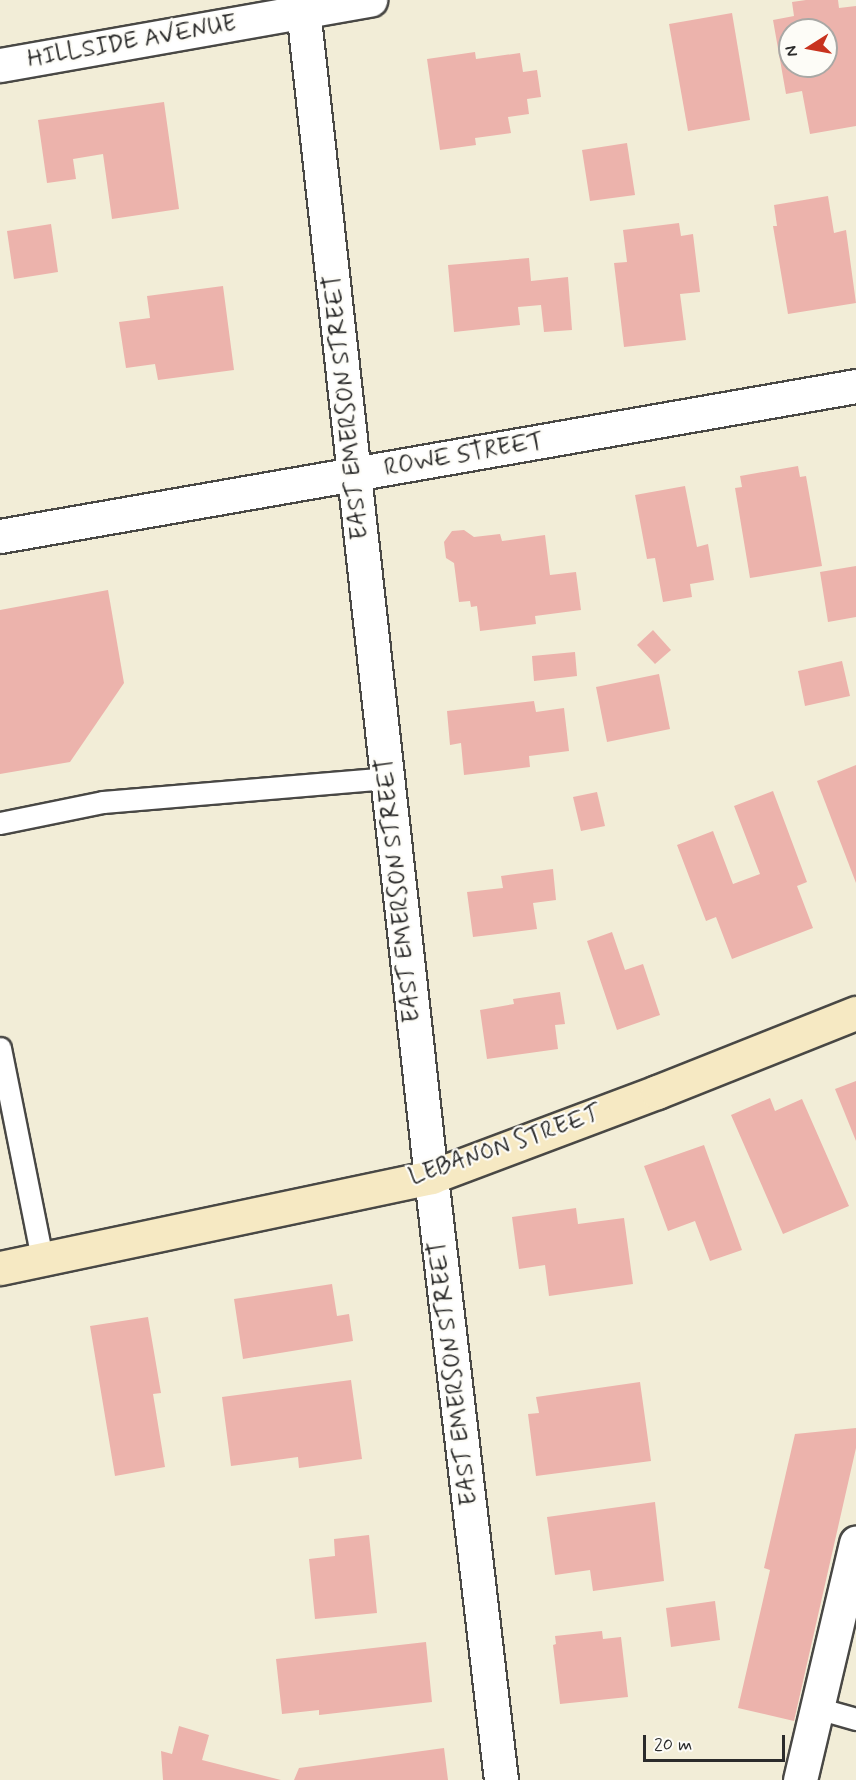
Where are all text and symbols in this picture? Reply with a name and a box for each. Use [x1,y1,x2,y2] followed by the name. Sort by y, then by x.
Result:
[25,9,239,75] street label: HILLSIDE AVENUE
[778,18,838,78] north arrow
[780,44,803,58] text: N
[319,271,375,543] street label: EAST EMERSON STREET
[381,427,547,483] street label: ROWE STREET
[371,754,427,1026] street label: EAST EMERSON STREET
[405,1100,605,1192] street label: LEBANON STREET
[423,1237,485,1509] street label: EAST EMERSON STREET
[646,1723,788,1761] scale bar
[654,1733,692,1757] text: 20 m

